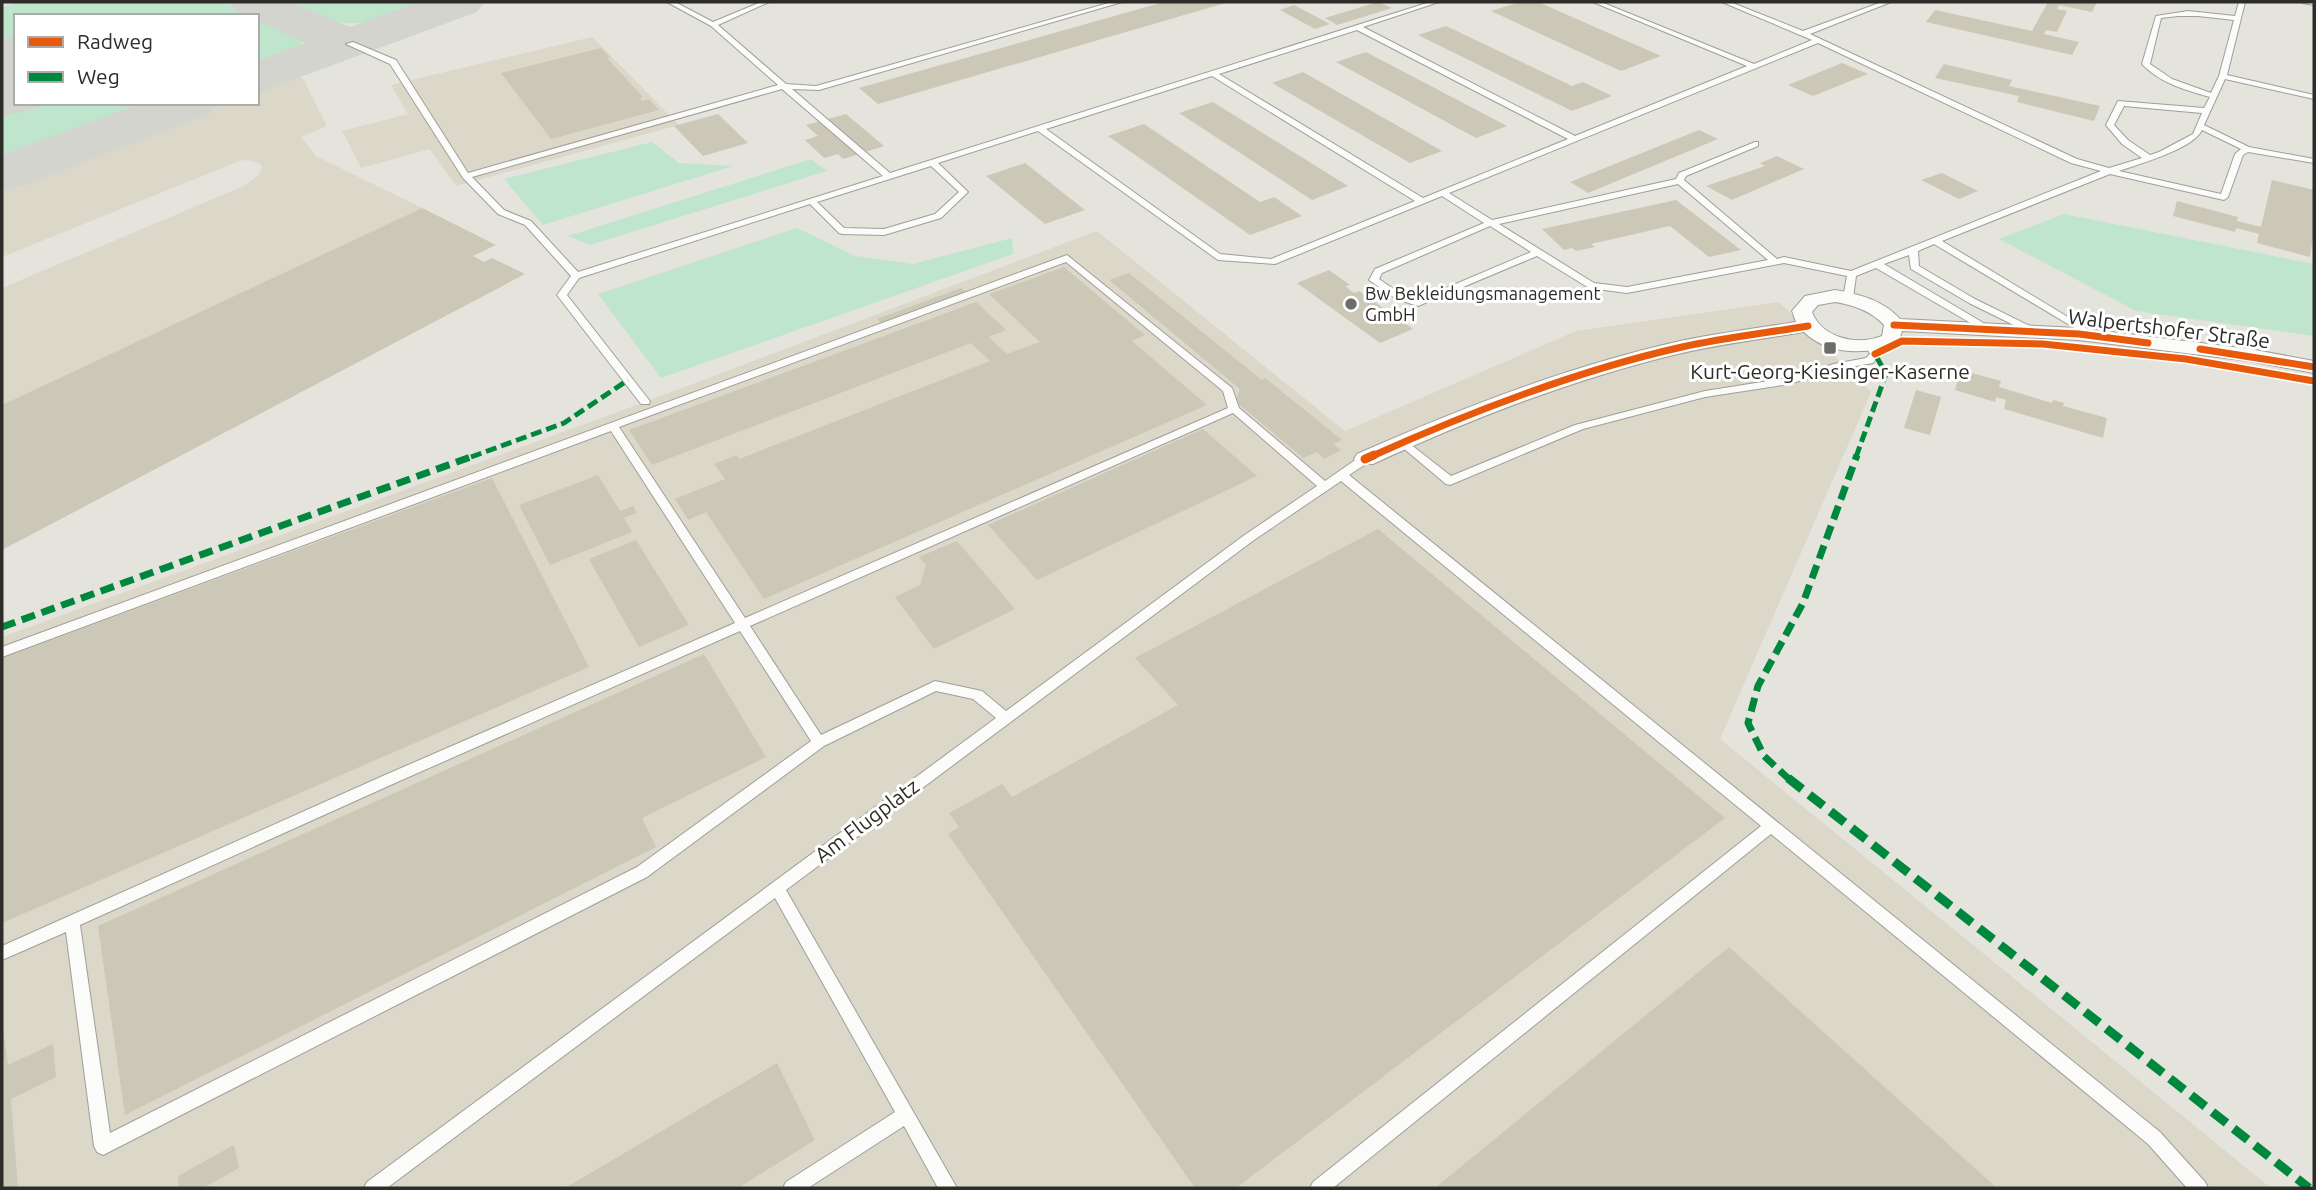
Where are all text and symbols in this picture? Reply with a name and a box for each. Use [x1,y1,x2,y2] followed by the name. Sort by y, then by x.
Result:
[14,14,259,105] legend
[77,29,153,53] text: Radweg
[77,64,120,88] text: Weg
[1365,283,1601,324] place label: Bw Bekleidungsmanagement GmbH
[1343,296,1359,312] marker: Bw Bekleidungsmanagement GmbH
[2067,304,2272,352] street label: Walpertshofer Straße
[1822,340,1838,356] marker: Kurt-Georg-Kiesinger-Kaserne
[1690,359,1970,383] place label: Kurt-Georg-Kiesinger-Kaserne
[810,773,923,867] street label: Am Flugplatz

